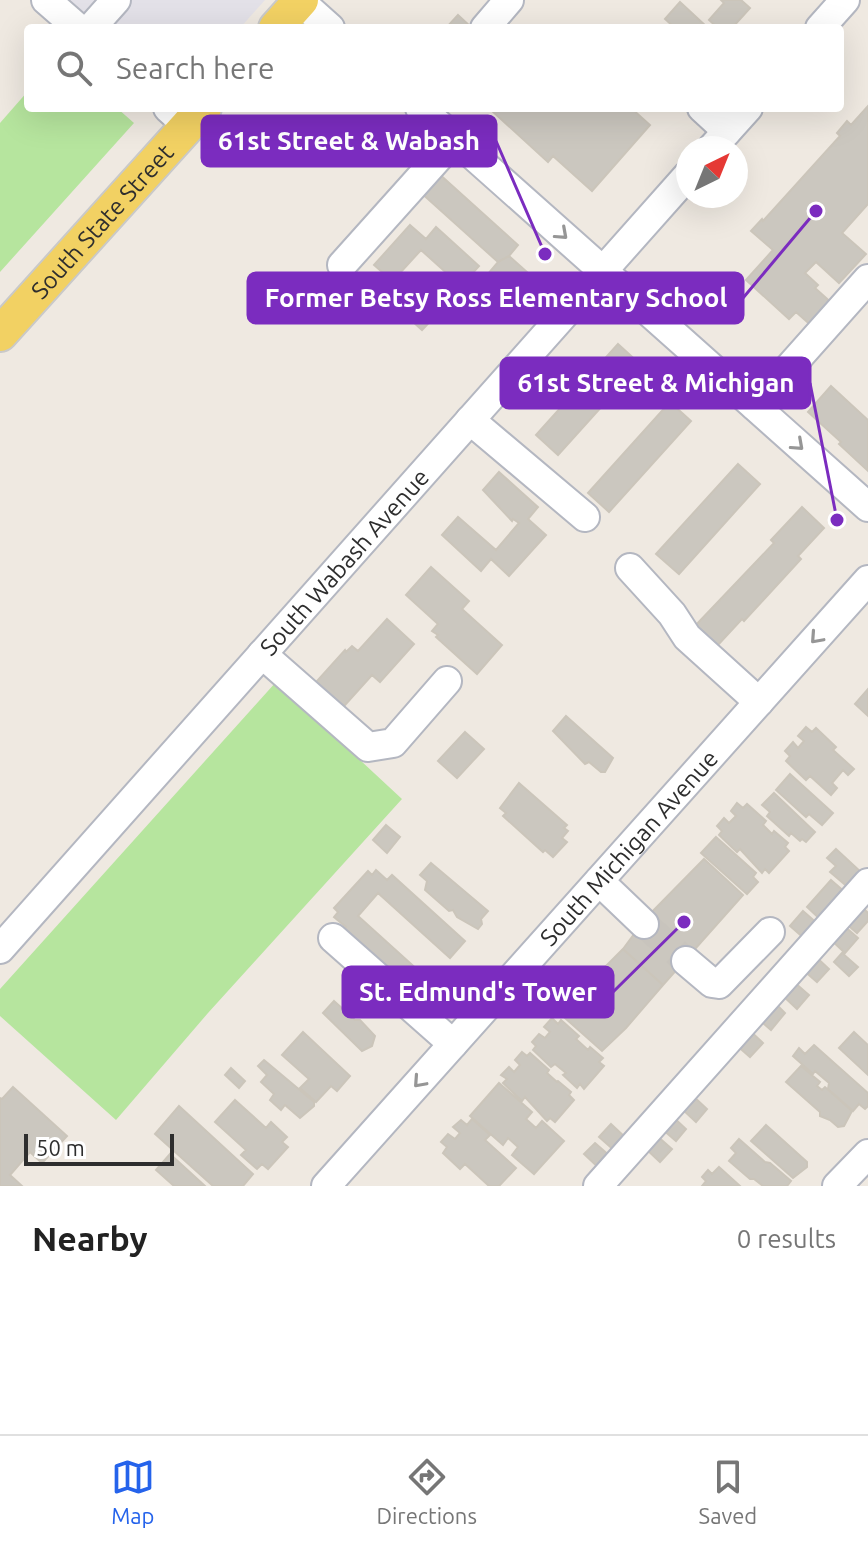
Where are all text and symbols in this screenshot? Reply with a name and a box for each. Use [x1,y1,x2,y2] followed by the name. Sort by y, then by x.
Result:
[24,24,844,112] search box
[52,46,96,90] icon: search
[116,51,275,85] text: Search here
[202,116,496,166] callout: 61st Street & Wabash
[218,126,480,155] text: 61st Street & Wabash
[676,136,748,208] north arrow
[25,138,179,304] street label: South State Street
[553,225,568,239] one-way arrow
[248,273,743,323] callout: Former Betsy Ross Elementary School
[265,283,727,312] text: Former Betsy Ross Elementary School
[501,358,810,408] callout: 61st Street & Michigan
[517,368,795,397] text: 61st Street & Michigan
[789,435,804,449] one-way arrow
[254,463,434,661] street label: South Wabash Avenue
[811,629,825,643] one-way arrow
[534,744,723,951] street label: South Michigan Avenue
[343,967,613,1017] callout: St. Edmund's Tower
[359,977,597,1006] text: St. Edmund's Tower
[414,1073,428,1088] one-way arrow
[24,1130,174,1166] scale bar
[36,1135,85,1160] text: 50 m
[32,1219,147,1257] text: Nearby
[737,1224,836,1253] text: 0 results
[111,1455,155,1528] tab: Map
[376,1455,477,1528] tab: Directions
[699,1455,757,1528] tab: Saved

